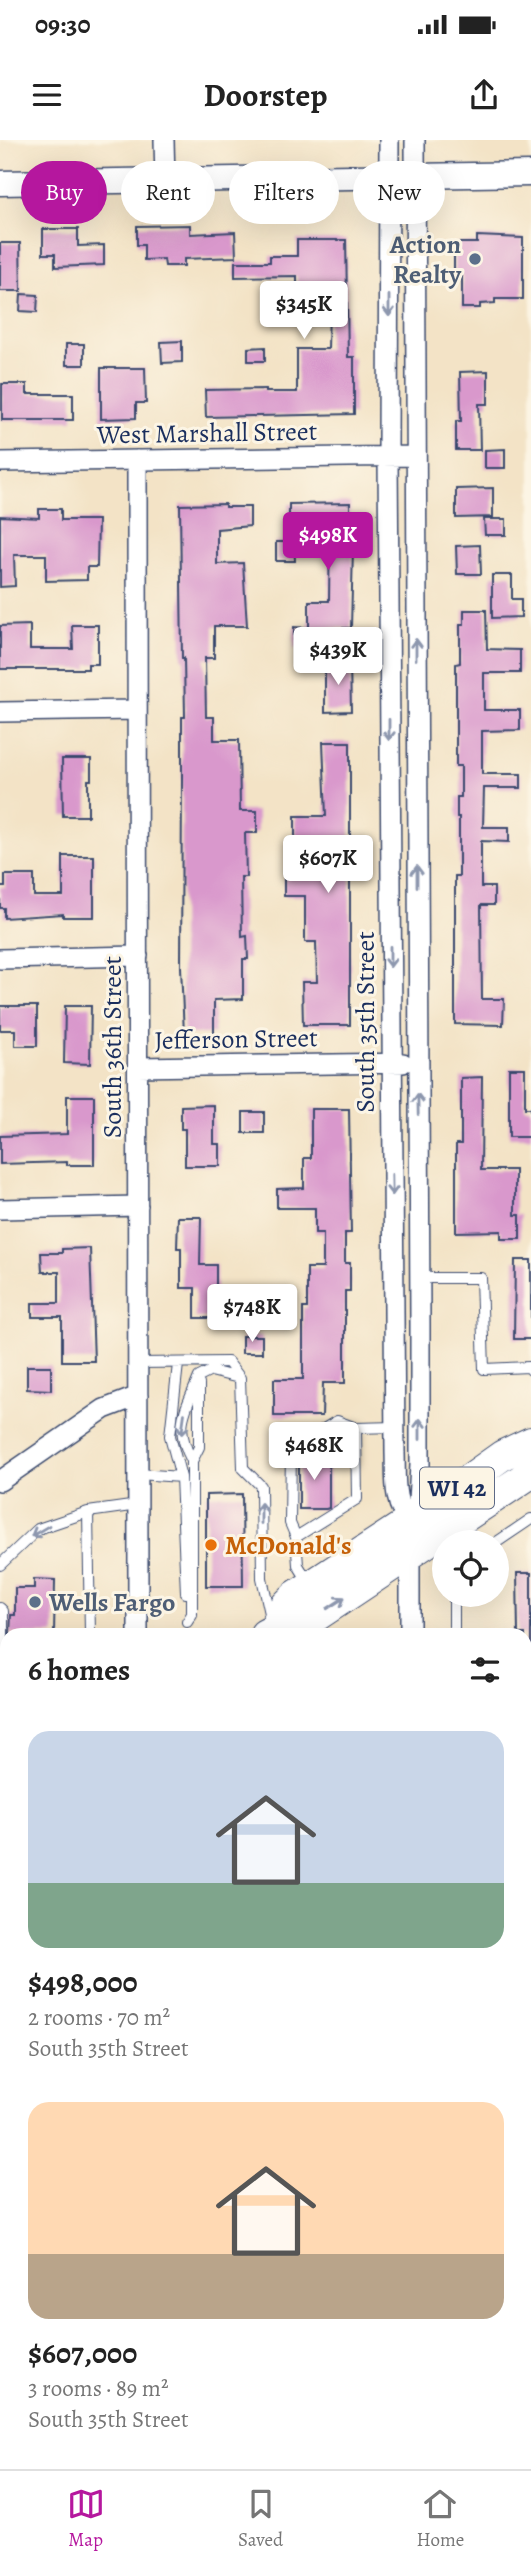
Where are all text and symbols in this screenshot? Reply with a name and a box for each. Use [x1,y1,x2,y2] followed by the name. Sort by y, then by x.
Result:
[35,7,91,42] text: 09:30
[204,73,327,117] text: Doorstep
[28,76,66,114] icon: menu
[465,76,503,114] icon: share
[21,161,107,224] chip: Buy
[121,161,215,224] chip: Rent
[229,161,339,224] chip: Filters
[353,161,445,224] chip: New
[389,227,462,292] place label: Action Realty
[467,251,483,267] marker: Action Realty
[255,282,353,341] pin: $345K
[276,288,332,319] text: $345K
[382,294,396,317] one-way arrow
[96,414,318,452] street label: West Marshall Street
[279,512,377,572] pin: $498K
[299,519,357,550] text: $498K
[289,628,387,687] pin: $439K
[309,634,367,665] text: $439K
[409,638,423,661] one-way arrow
[382,718,396,741] one-way arrow
[279,836,377,895] pin: $607K
[299,842,357,873] text: $607K
[410,865,424,888] one-way arrow
[348,931,383,1113] street label: South 35th Street
[383,945,397,968] one-way arrow
[95,955,130,1138] street label: South 36th Street
[154,1020,318,1058] street label: Jefferson Street
[411,1093,425,1116] one-way arrow
[385,1173,399,1196] one-way arrow
[203,1284,301,1344] pin: $748K
[223,1291,281,1322] text: $748K
[177,1412,190,1434] one-way arrow
[413,1418,427,1441] one-way arrow
[265,1422,363,1482] pin: $468K
[285,1429,343,1460] text: $468K
[420,1468,494,1508] road number: WI 42
[254,1502,268,1525] one-way arrow
[30,1524,50,1538] one-way arrow
[225,1528,352,1563] place label: McDonald's
[432,1530,509,1607] map controls
[432,1530,509,1607] button: locate
[203,1537,219,1553] marker: McDonald's
[48,1585,175,1620] place label: Wells Fargo
[27,1594,43,1610] marker: Wells Fargo
[325,1596,345,1610] one-way arrow
[28,1650,130,1690] text: 6 homes
[466,1651,504,1689] icon: filters
[203,1777,329,1903] icon: home
[28,1962,138,2002] text: $498,000
[28,2002,170,2033] text: 2 rooms · 70 m²
[28,2033,189,2064] text: South 35th Street
[203,2148,329,2274] icon: home
[28,2333,137,2373] text: $607,000
[28,2373,169,2404] text: 3 rooms · 89 m²
[28,2404,189,2435] text: South 35th Street
[67,2485,105,2553] tab: Map
[238,2485,283,2553] tab: Saved
[417,2485,464,2553] tab: Home

